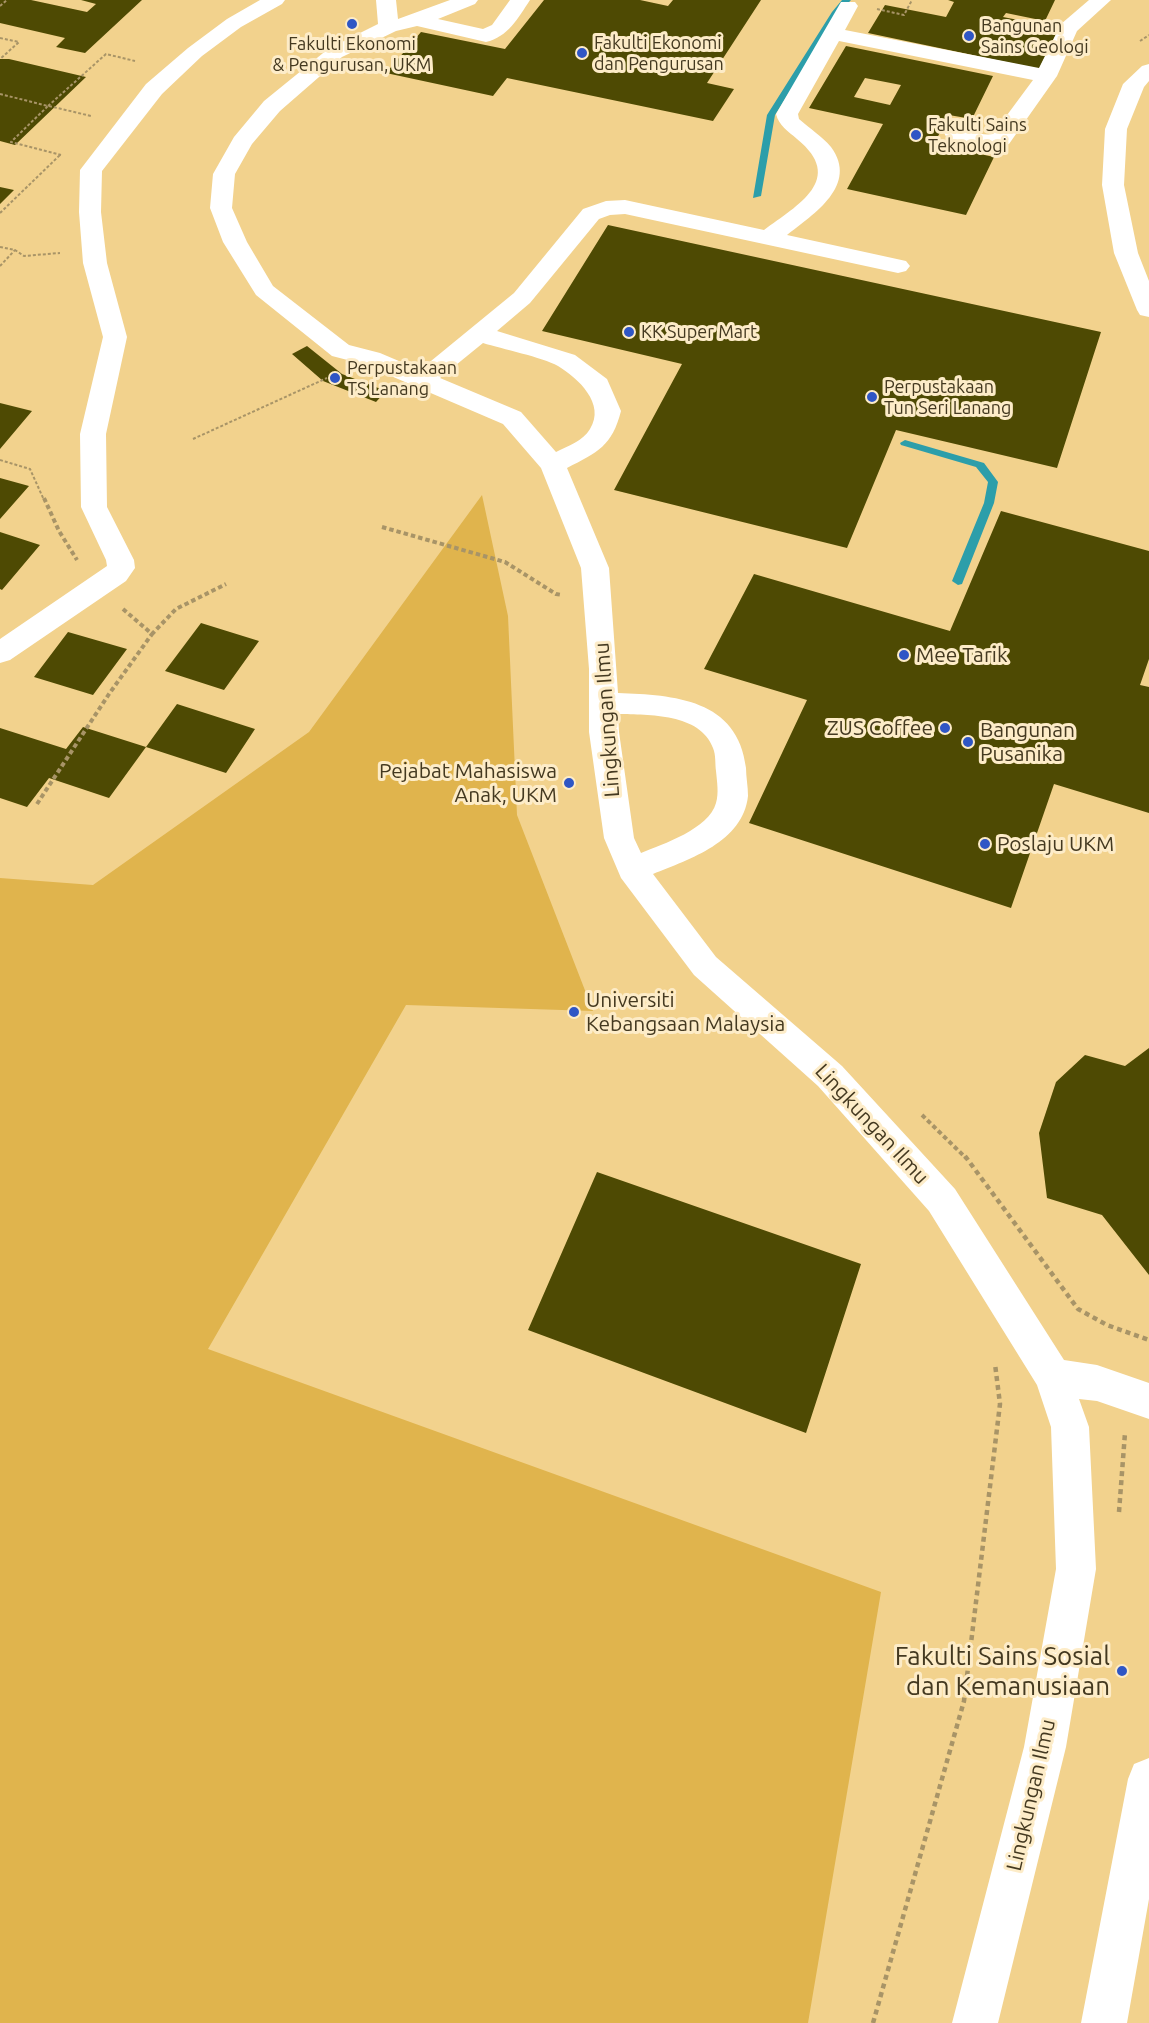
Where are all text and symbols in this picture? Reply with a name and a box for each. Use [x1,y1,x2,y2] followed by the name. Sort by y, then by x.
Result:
[981,15,1089,57] place label: Bangunan Sains Geologi
[345,17,359,31] marker: Fakulti Ekonomi & Pengurusan, UKM
[962,29,976,43] marker: Bangunan Sains Geologi
[594,32,724,74] place label: Fakulti Ekonomi dan Pengurusan
[272,33,432,76] place label: Fakulti Ekonomi & Pengurusan, UKM
[575,46,589,60] marker: Fakulti Ekonomi dan Pengurusan
[928,114,1027,156] place label: Fakulti Sains Teknologi
[909,128,923,142] marker: Fakulti Sains Teknologi
[641,321,757,343] place label: KK Super Mart
[622,325,636,339] marker: KK Super Mart
[347,357,457,400] place label: Perpustakaan TS Lanang
[328,371,342,385] marker: Perpustakaan TS Lanang
[884,376,1011,418] place label: Perpustakaan Tun Seri Lanang
[865,390,879,404] marker: Perpustakaan Tun Seri Lanang
[589,642,625,798] street label: Lingkungan Ilmu
[916,642,1008,668] place label: Mee Tarik
[897,648,911,662] marker: Mee Tarik
[827,715,933,741] place label: ZUS Coffee
[980,717,1075,767] place label: Bangunan Pusanika
[938,721,952,735] marker: ZUS Coffee
[961,735,975,749] marker: Bangunan Pusanika
[379,758,557,808] place label: Pejabat Mahasiswa Anak, UKM
[562,776,576,790] marker: Pejabat Mahasiswa Anak, UKM
[997,831,1114,857] place label: Poslaju UKM
[978,837,992,851] marker: Poslaju UKM
[586,987,785,1037] place label: Universiti Kebangsaan Malaysia
[567,1005,581,1019] marker: Universiti Kebangsaan Malaysia
[810,1059,934,1189] street label: Lingkungan Ilmu
[895,1640,1110,1702] place label: Fakulti Sains Sosial dan Kemanusiaan
[1115,1664,1129,1678] marker: Fakulti Sains Sosial dan Kemanusiaan
[1001,1717,1061,1873] street label: Lingkungan Ilmu

